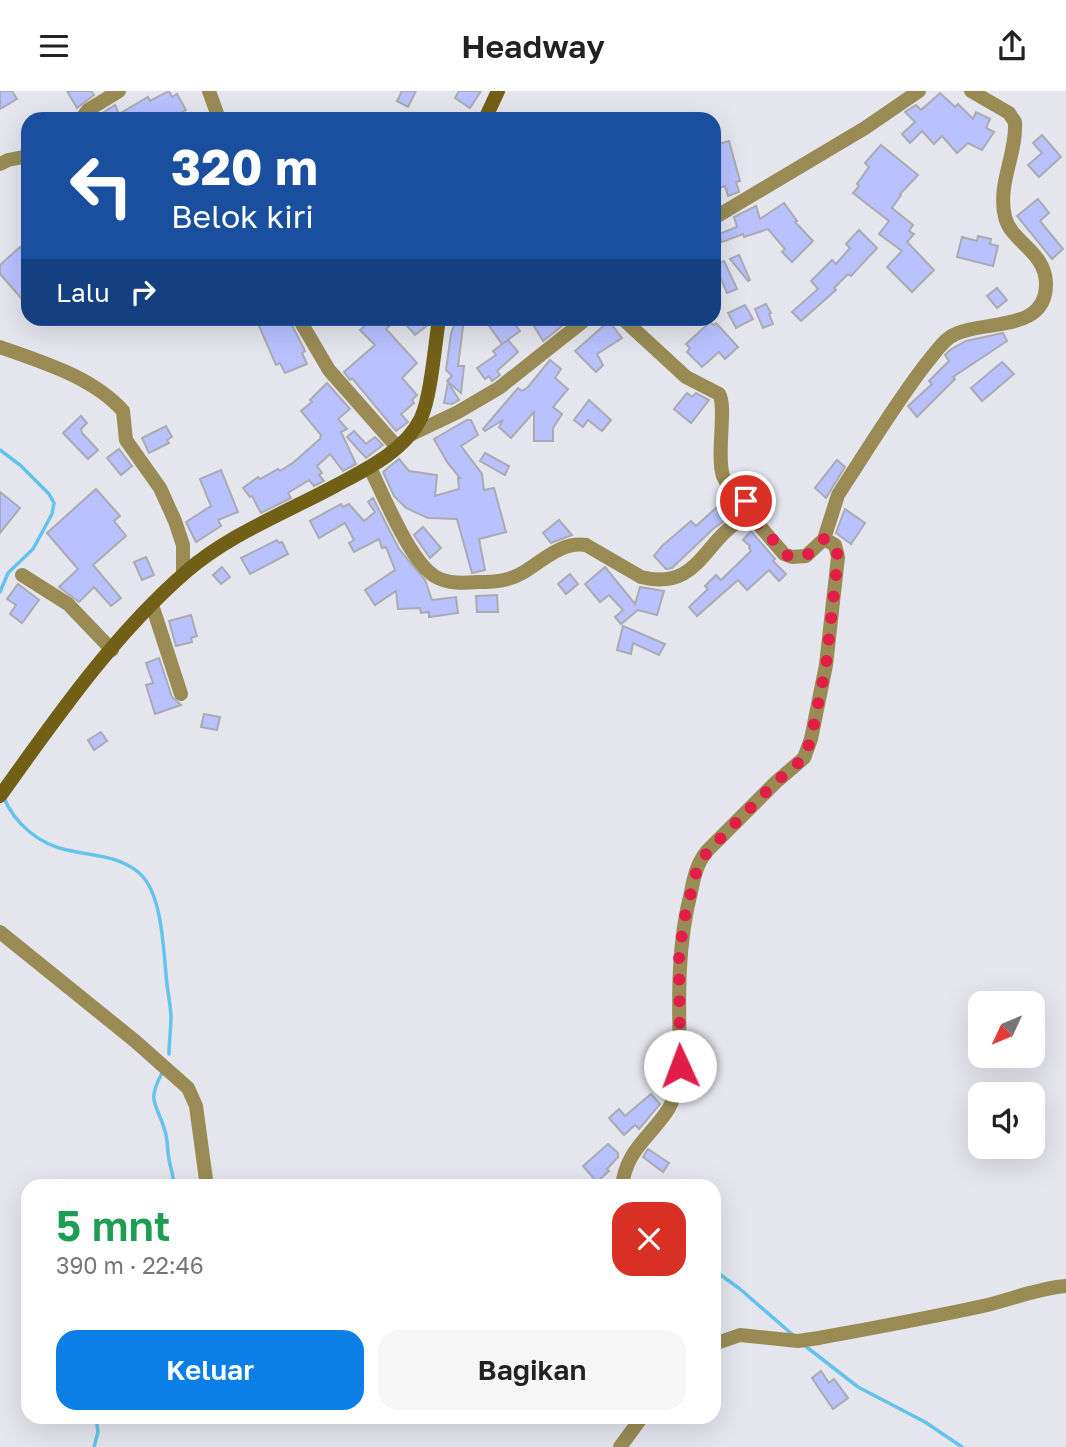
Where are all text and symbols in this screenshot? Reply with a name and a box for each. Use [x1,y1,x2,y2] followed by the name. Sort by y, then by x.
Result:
[35,27,73,65] icon: menu
[461,27,605,65] text: Headway
[993,27,1031,65] icon: share
[171,137,318,196] text: 320 m
[56,140,147,231] icon: left
[171,197,314,235] text: Belok kiri
[124,273,162,311] icon: right
[56,277,110,308] text: Lalu
[716,471,776,531] pin
[727,482,765,520] icon: arrive
[968,991,1045,1067] north arrow
[968,991,1045,1159] map controls
[643,1029,717,1103] position arrow
[968,1082,1045,1159] button: sound
[56,1200,171,1250] text: 5 mnt
[612,1202,686,1276] button: close
[56,1251,204,1279] text: 390 m · 22:46
[56,1330,364,1410] button: Keluar
[378,1330,686,1410] button: Bagikan

